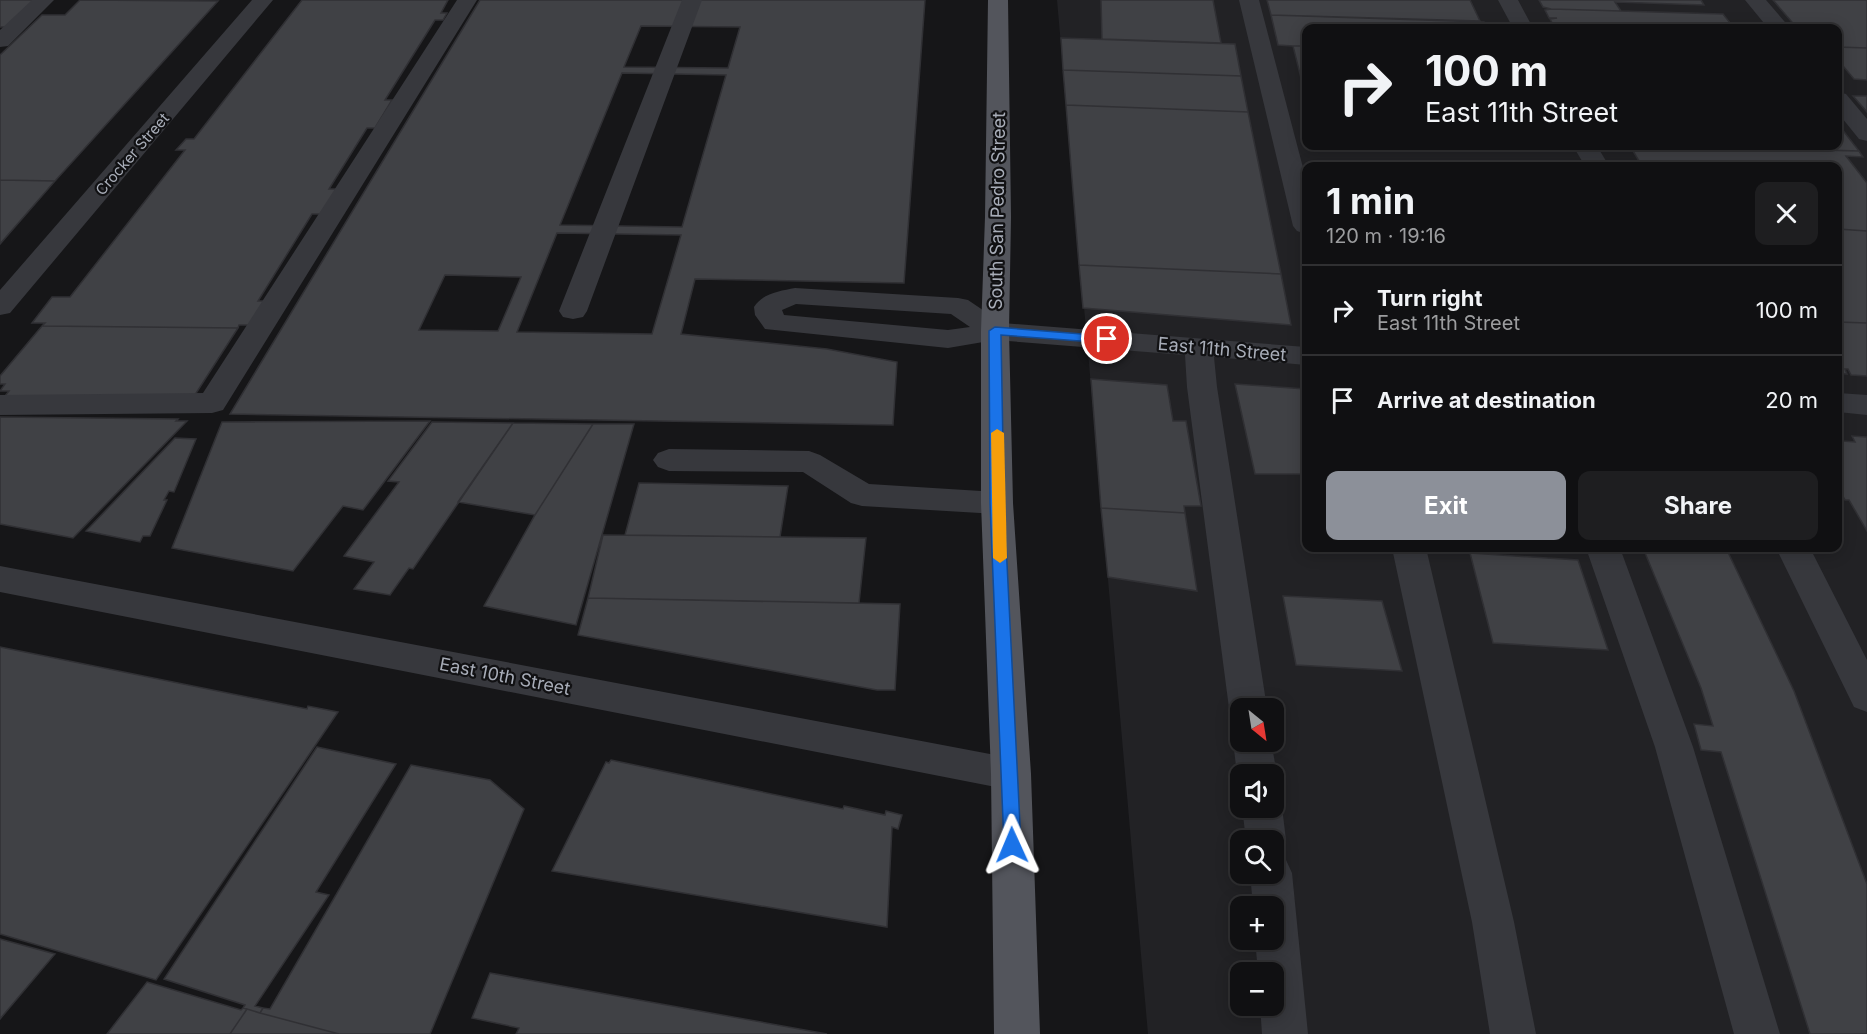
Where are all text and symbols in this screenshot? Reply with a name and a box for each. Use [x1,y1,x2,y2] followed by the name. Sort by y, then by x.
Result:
[1425,45,1548,96] text: 100 m
[1326,48,1404,126] icon: right
[1425,96,1618,129] text: East 11th Street
[91,109,173,199] street label: Crocker Street
[985,112,1009,310] street label: South San Pedro Street
[1326,179,1415,223] text: 1 min
[1755,182,1818,245] button: close
[1326,224,1446,248] text: 120 m · 19:16
[1377,285,1483,311] text: Turn right
[1326,294,1359,327] icon: right
[1756,297,1818,323] text: 100 m
[1377,311,1520,335] text: East 11th Street
[1081,313,1132,364] pin
[1090,322,1123,355] icon: arrive
[1157,333,1287,365] street label: East 11th Street
[1326,384,1359,417] icon: arrive
[1377,387,1596,413] text: Arrive at destination
[1765,387,1818,413] text: 20 m
[1326,471,1566,540] button: Exit
[1578,471,1818,540] button: Share
[438,653,572,699] street label: East 10th Street
[1230,698,1284,752] north arrow
[1230,698,1284,1016] map controls
[1230,764,1284,818] button: sound
[980,813,1044,877] position arrow
[1230,830,1284,884] button: search
[1230,896,1284,950] button: +
[1230,962,1284,1016] button: −

